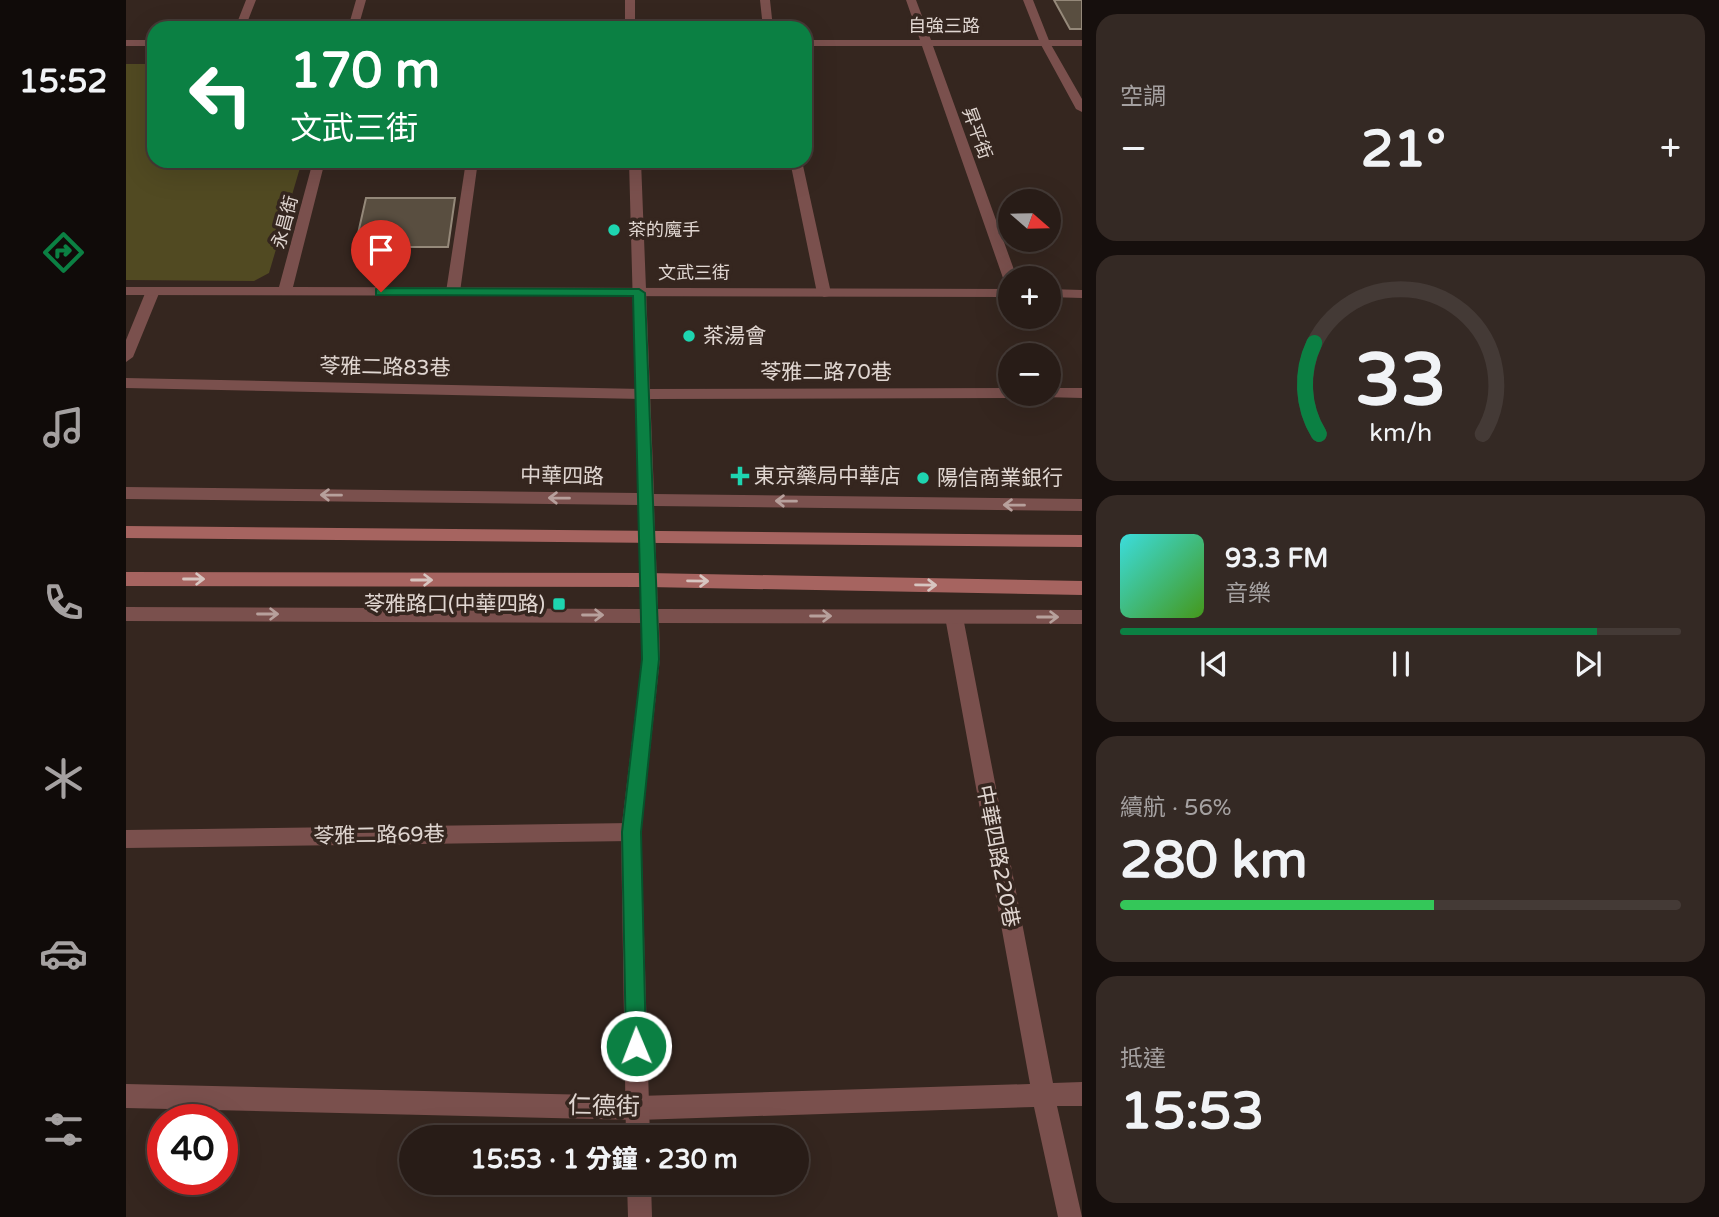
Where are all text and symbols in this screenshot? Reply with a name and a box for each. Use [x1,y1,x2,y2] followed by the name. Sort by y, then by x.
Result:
[908,15,980,37] street label: 自強三路
[290,42,440,101] text: 170 m
[175,49,266,140] icon: left
[19,63,107,101] text: 15:52
[1120,83,1166,111] text: 空調
[957,104,997,162] street label: 昇平街
[290,110,418,148] text: 文武三街
[1361,118,1446,181] text: 21°
[1120,126,1147,172] text: −
[1660,126,1681,172] text: +
[998,189,1060,252] north arrow
[998,189,1061,406] map controls
[267,193,303,251] street label: 永昌街
[628,219,700,241] place label: 茶的魔手
[351,220,411,292] pin
[606,222,622,238] marker: 茶的魔手
[39,228,88,277] icon: directions
[362,231,400,269] icon: arrive
[658,262,730,284] street label: 文武三街
[998,266,1061,329] button: +
[703,324,766,349] place label: 茶湯會
[681,328,697,344] marker: 茶湯會
[1355,337,1446,425] text: 33
[998,343,1061,406] button: −
[319,354,451,381] street label: 苓雅二路83巷
[760,360,892,385] street label: 苓雅二路70巷
[39,403,88,452] icon: music
[1369,418,1432,448] text: km/h
[520,463,604,490] street label: 中華四路
[754,464,901,489] place label: 東京藥局中華店
[937,466,1063,491] place label: 陽信商業銀行
[732,468,748,484] marker: 東京藥局中華店
[915,470,931,486] marker: 陽信商業銀行
[320,489,343,502] one-way arrow
[548,491,571,505] one-way arrow
[775,495,798,508] one-way arrow
[1003,498,1026,511] one-way arrow
[1225,543,1328,574] text: 93.3 FM
[182,572,205,586] one-way arrow
[410,573,433,586] one-way arrow
[686,574,709,588] one-way arrow
[39,578,88,627] icon: phone
[914,578,937,592] one-way arrow
[1225,580,1271,608] text: 音樂
[364,592,545,617] place label: 苓雅路口(中華四路)
[551,596,567,612] marker: 苓雅路口(中華四路)
[256,607,279,621] one-way arrow
[581,608,604,622] one-way arrow
[809,609,832,623] one-way arrow
[1036,610,1059,624] one-way arrow
[1195,645,1233,683] icon: previous
[1382,645,1420,683] icon: pause
[1569,645,1607,683] icon: next
[39,754,88,803] icon: climate
[971,783,1024,929] street label: 中華四路220巷
[1120,794,1232,822] text: 續航 · 56%
[313,822,445,849] street label: 苓雅二路69巷
[1120,829,1308,892] text: 280 km
[39,929,88,978] icon: car
[599,1009,673,1083] position arrow
[1120,1045,1166,1073] text: 抵達
[1120,1080,1264,1143] text: 15:53
[568,1091,640,1122] street label: 仁德街
[147,1104,238,1195] speed limit sign: 40
[39,1105,88,1154] icon: filters
[470,1144,738,1175] text: 15:53 · 1 分鐘 · 230 m

